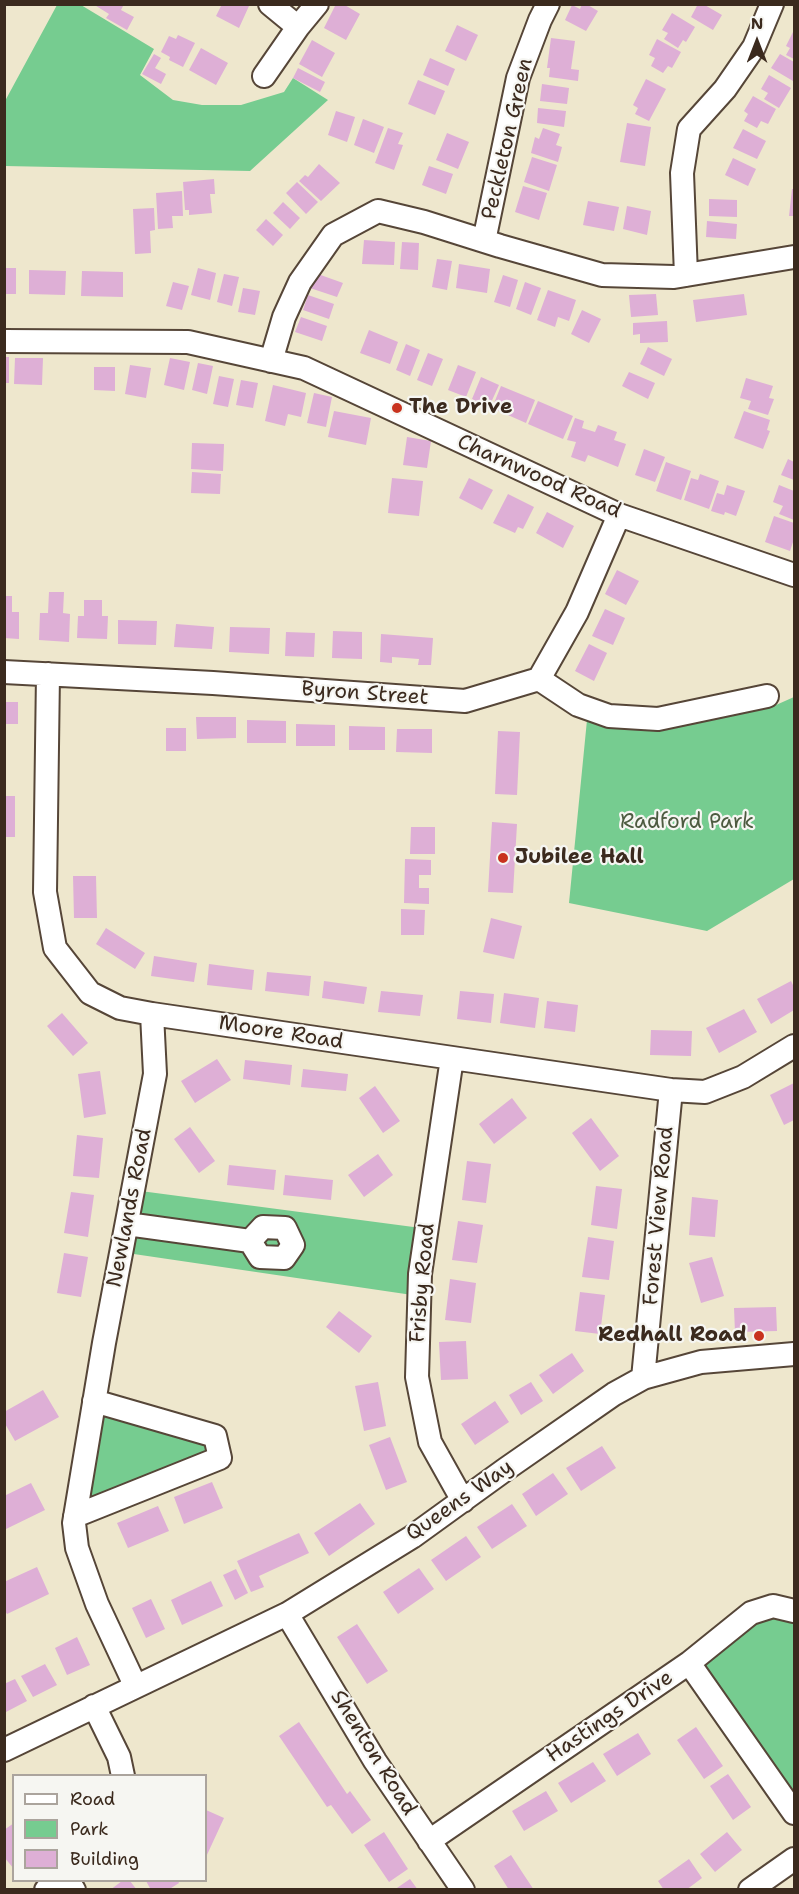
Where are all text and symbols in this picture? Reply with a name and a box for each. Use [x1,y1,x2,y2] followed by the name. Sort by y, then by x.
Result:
[727,12,787,72] north arrow
[751,13,763,34] text: N
[477,56,539,222] street label: Peckleton Green
[409,395,513,421] place label: The Drive
[390,401,404,415] marker: The Drive
[453,430,625,524] street label: Charnwood Road
[301,677,429,711] street label: Byron Street
[620,810,754,836] park label: Radford Park
[515,845,644,871] place label: Jubilee Hall
[496,851,510,865] marker: Jubilee Hall
[217,1011,345,1055] street label: Moore Road
[639,1125,679,1307] street label: Forest View Road
[102,1126,158,1290] street label: Newlands Road
[405,1222,441,1344] street label: Frisby Road
[598,1323,747,1349] place label: Redhall Road
[752,1329,766,1343] marker: Redhall Road
[402,1455,518,1547] street label: Queens Way
[542,1665,678,1769] street label: Hastings Drive
[324,1686,422,1820] street label: Shenton Road
[12,1774,207,1882] legend
[70,1787,115,1811] text: Road
[70,1817,109,1841] text: Park
[70,1847,139,1871] text: Building

